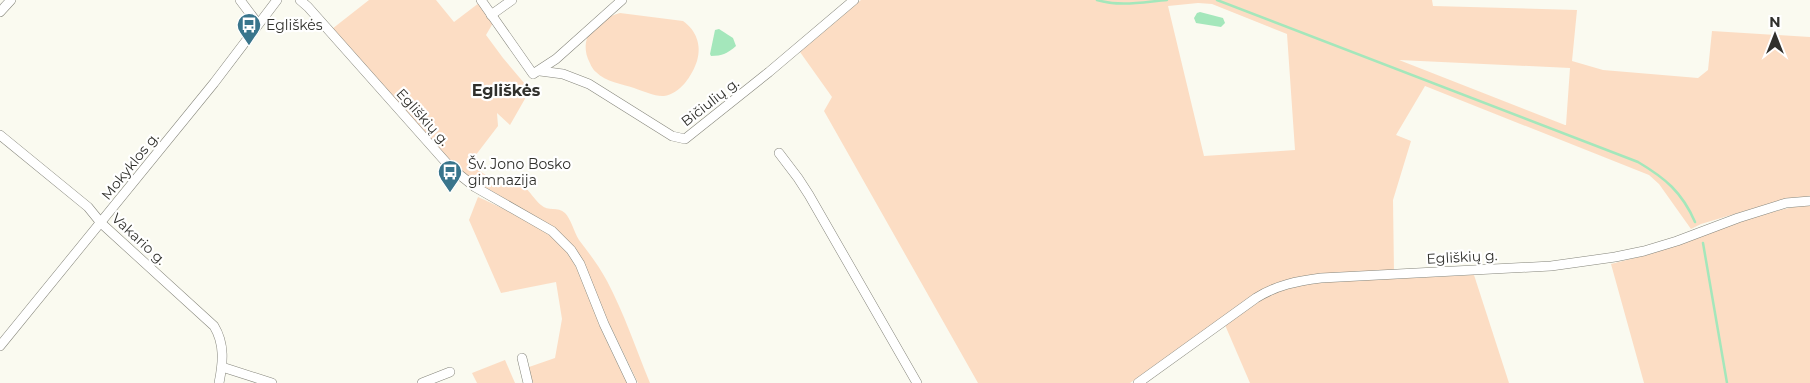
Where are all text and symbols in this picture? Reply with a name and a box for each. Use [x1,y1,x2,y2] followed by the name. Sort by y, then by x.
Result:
[1750,10,1800,60] north arrow
[236,12,262,46] bus stop icon: Egliškės
[1769,13,1781,31] text: N
[266,16,323,34] place label: Egliškės
[677,74,743,130] street label: Bičiulių g.
[472,81,541,100] district label: Egliškės
[393,85,453,149] street label: Egliškių g.
[97,129,163,203] street label: Mokyklos g.
[468,155,571,189] place label: Šv. Jono Bosko gimnazija
[437,159,463,193] bus stop icon: Šv. Jono Bosko gimnazija
[108,209,170,269] street label: Vakario g.
[1426,246,1498,268] street label: Egliškių g.

